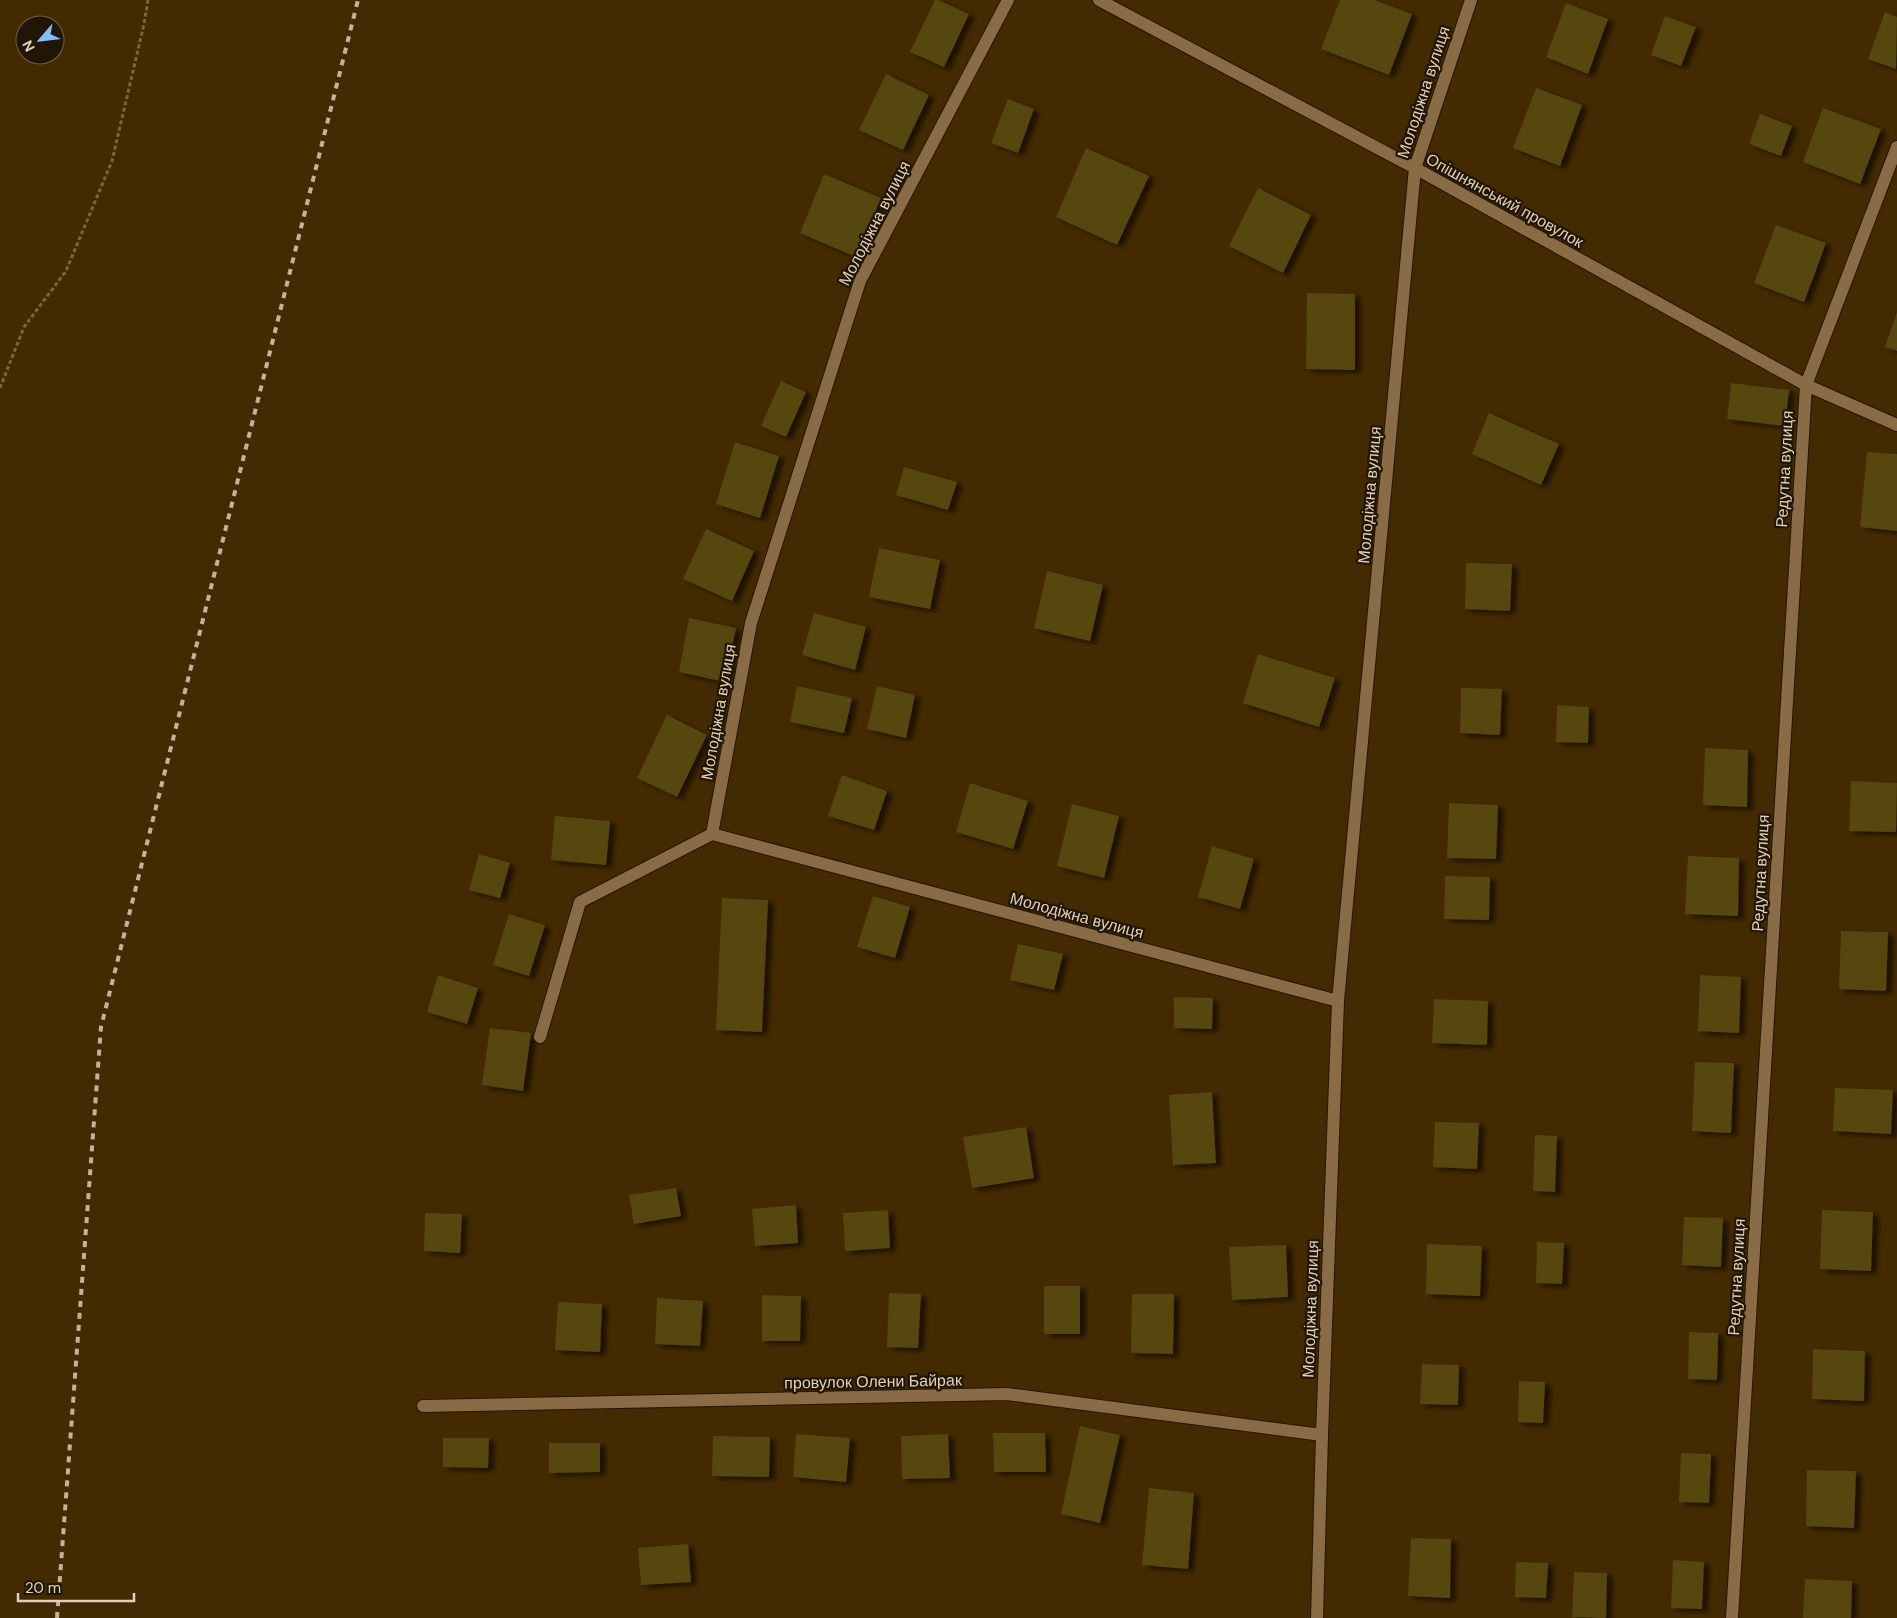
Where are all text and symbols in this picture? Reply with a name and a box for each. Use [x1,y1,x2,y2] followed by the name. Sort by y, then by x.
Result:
[15,15,65,65] north arrow
[1392,23,1455,161] street label: Молодіжна вулиця
[18,37,39,55] text: N
[1422,148,1588,253] street label: Опішнянський провулок
[834,157,915,289] street label: Молодіжна вулиця
[1771,410,1798,528] street label: Редутна вулиця
[1353,426,1386,565] street label: Молодіжна вулиця
[696,643,741,782] street label: Молодіжна вулиця
[1747,814,1774,932] street label: Редутна вулиця
[1008,888,1146,943] street label: Молодіжна вулиця
[1723,1218,1750,1336] street label: Редутна вулиця
[1298,1240,1323,1378] street label: Молодіжна вулиця
[784,1369,963,1394] street label: провулок Олени Байрак
[18,1570,134,1602] scale bar
[25,1578,61,1598] text: 20 m

